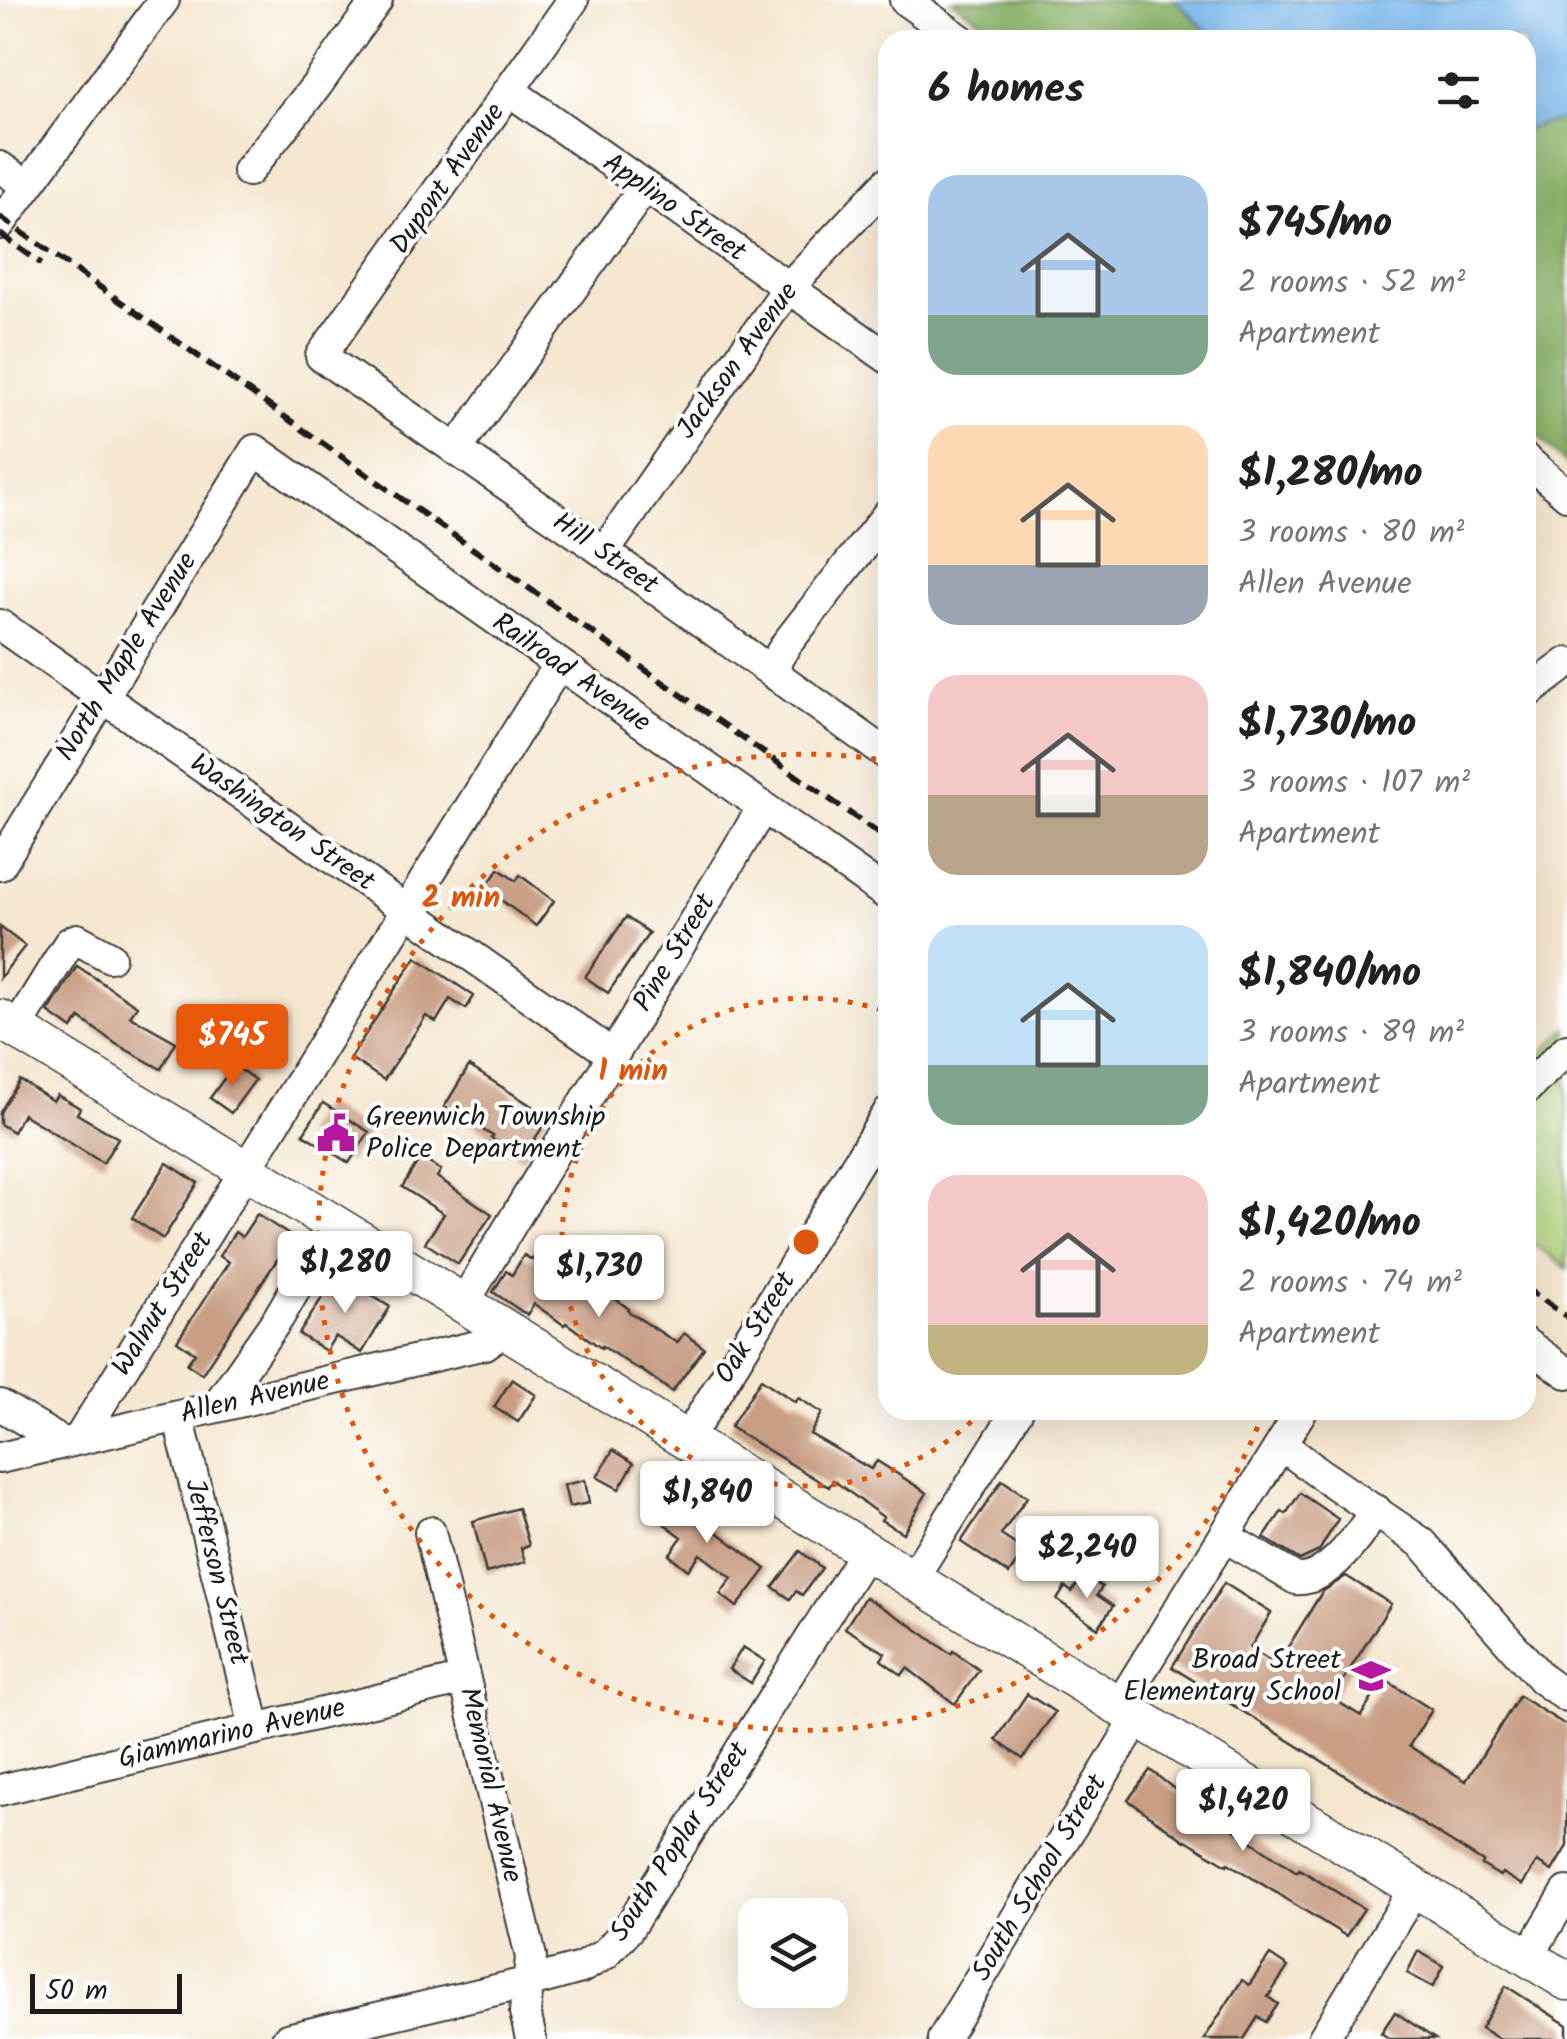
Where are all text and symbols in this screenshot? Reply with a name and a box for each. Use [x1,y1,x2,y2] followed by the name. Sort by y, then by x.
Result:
[928,57,1084,124] text: 6 homes
[1431,63,1486,118] icon: filters
[379,93,517,264] street label: Dupont Avenue
[593,142,756,275] street label: Applino Street
[1238,191,1392,258] text: $745/mo
[1008,215,1128,335] icon: home
[1238,258,1465,309] text: 2 rooms · 52 m²
[665,273,811,449] street label: Jackson Avenue
[1238,309,1380,360] text: Apartment
[1238,441,1423,508] text: $1,280/mo
[1008,465,1128,585] icon: home
[542,501,669,608] street label: Hill Street
[1238,508,1464,559] text: 3 rooms · 80 m²
[44,543,210,771] street label: North Maple Avenue
[1238,559,1412,610] text: Allen Avenue
[482,601,660,745] street label: Railroad Avenue
[1238,691,1416,758] text: $1,730/mo
[1008,715,1128,835] icon: home
[180,742,385,904] street label: Washington Street
[1238,758,1470,809] text: 3 rooms · 107 m²
[1238,809,1380,860] text: Apartment
[422,875,500,923] text: 2 min
[622,884,729,1021] street label: Pine Street
[1238,941,1421,1008] text: $1,840/mo
[1008,965,1128,1085] icon: home
[173,1004,291,1089] pin: $745
[1238,1008,1464,1059] text: 3 rooms · 89 m²
[198,1011,266,1062] text: $745
[598,1048,668,1096] text: 1 min
[1238,1059,1380,1110] text: Apartment
[366,1095,605,1172] place label: Greenwich Township Police Department
[315,1112,357,1154] public building icon: Greenwich Township Police Department
[1238,1191,1421,1258] text: $1,420/mo
[1008,1215,1128,1335] icon: home
[101,1222,226,1385] street label: Walnut Street
[788,1224,824,1260] centre of rings
[264,1231,426,1316] pin: $1,280
[518,1235,680,1320] pin: $1,730
[300,1238,390,1289] text: $1,280
[556,1242,642,1293] text: $1,730
[1238,1258,1462,1309] text: 2 rooms · 74 m²
[704,1262,809,1393] street label: Oak Street
[1238,1309,1380,1360] text: Apartment
[176,1359,334,1437] street label: Allen Avenue
[626,1461,788,1546] pin: $1,840
[662,1468,752,1519] text: $1,840
[171,1474,261,1671] street label: Jefferson Street
[1006,1516,1168,1601] pin: $2,240
[1038,1523,1136,1574] text: $2,240
[1123,1638,1342,1715] place label: Broad Street Elementary School
[1350,1655,1392,1697] school or university icon: Broad Street Elementary School
[446,1683,534,1888] street label: Memorial Avenue
[114,1686,350,1782] street label: Giammarino Avenue
[598,1732,762,1951] street label: South Poplar Street
[960,1765,1120,1990] street label: South School Street
[1162,1769,1324,1854] pin: $1,420
[1198,1776,1288,1827] text: $1,420
[738,1898,848,2008] map controls
[738,1898,848,2008] button: layers
[30,1969,182,2014] scale bar
[45,1969,108,2014] text: 50 m

